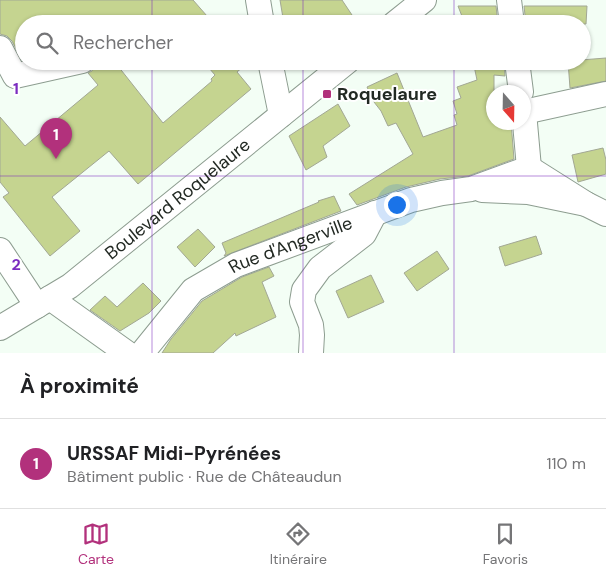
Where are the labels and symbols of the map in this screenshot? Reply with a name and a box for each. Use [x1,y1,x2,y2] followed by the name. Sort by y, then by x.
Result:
[13,78,19,99] text: 1
[337,82,437,106] place label: Roquelaure
[486,85,531,130] north arrow
[321,88,333,100] marker: Roquelaure
[40,118,72,159] pin: 1
[100,133,255,265] street label: Boulevard Roquelaure
[384,192,410,218] your location
[224,211,356,279] street label: Rue d'Angerville
[11,254,21,275] text: 2

